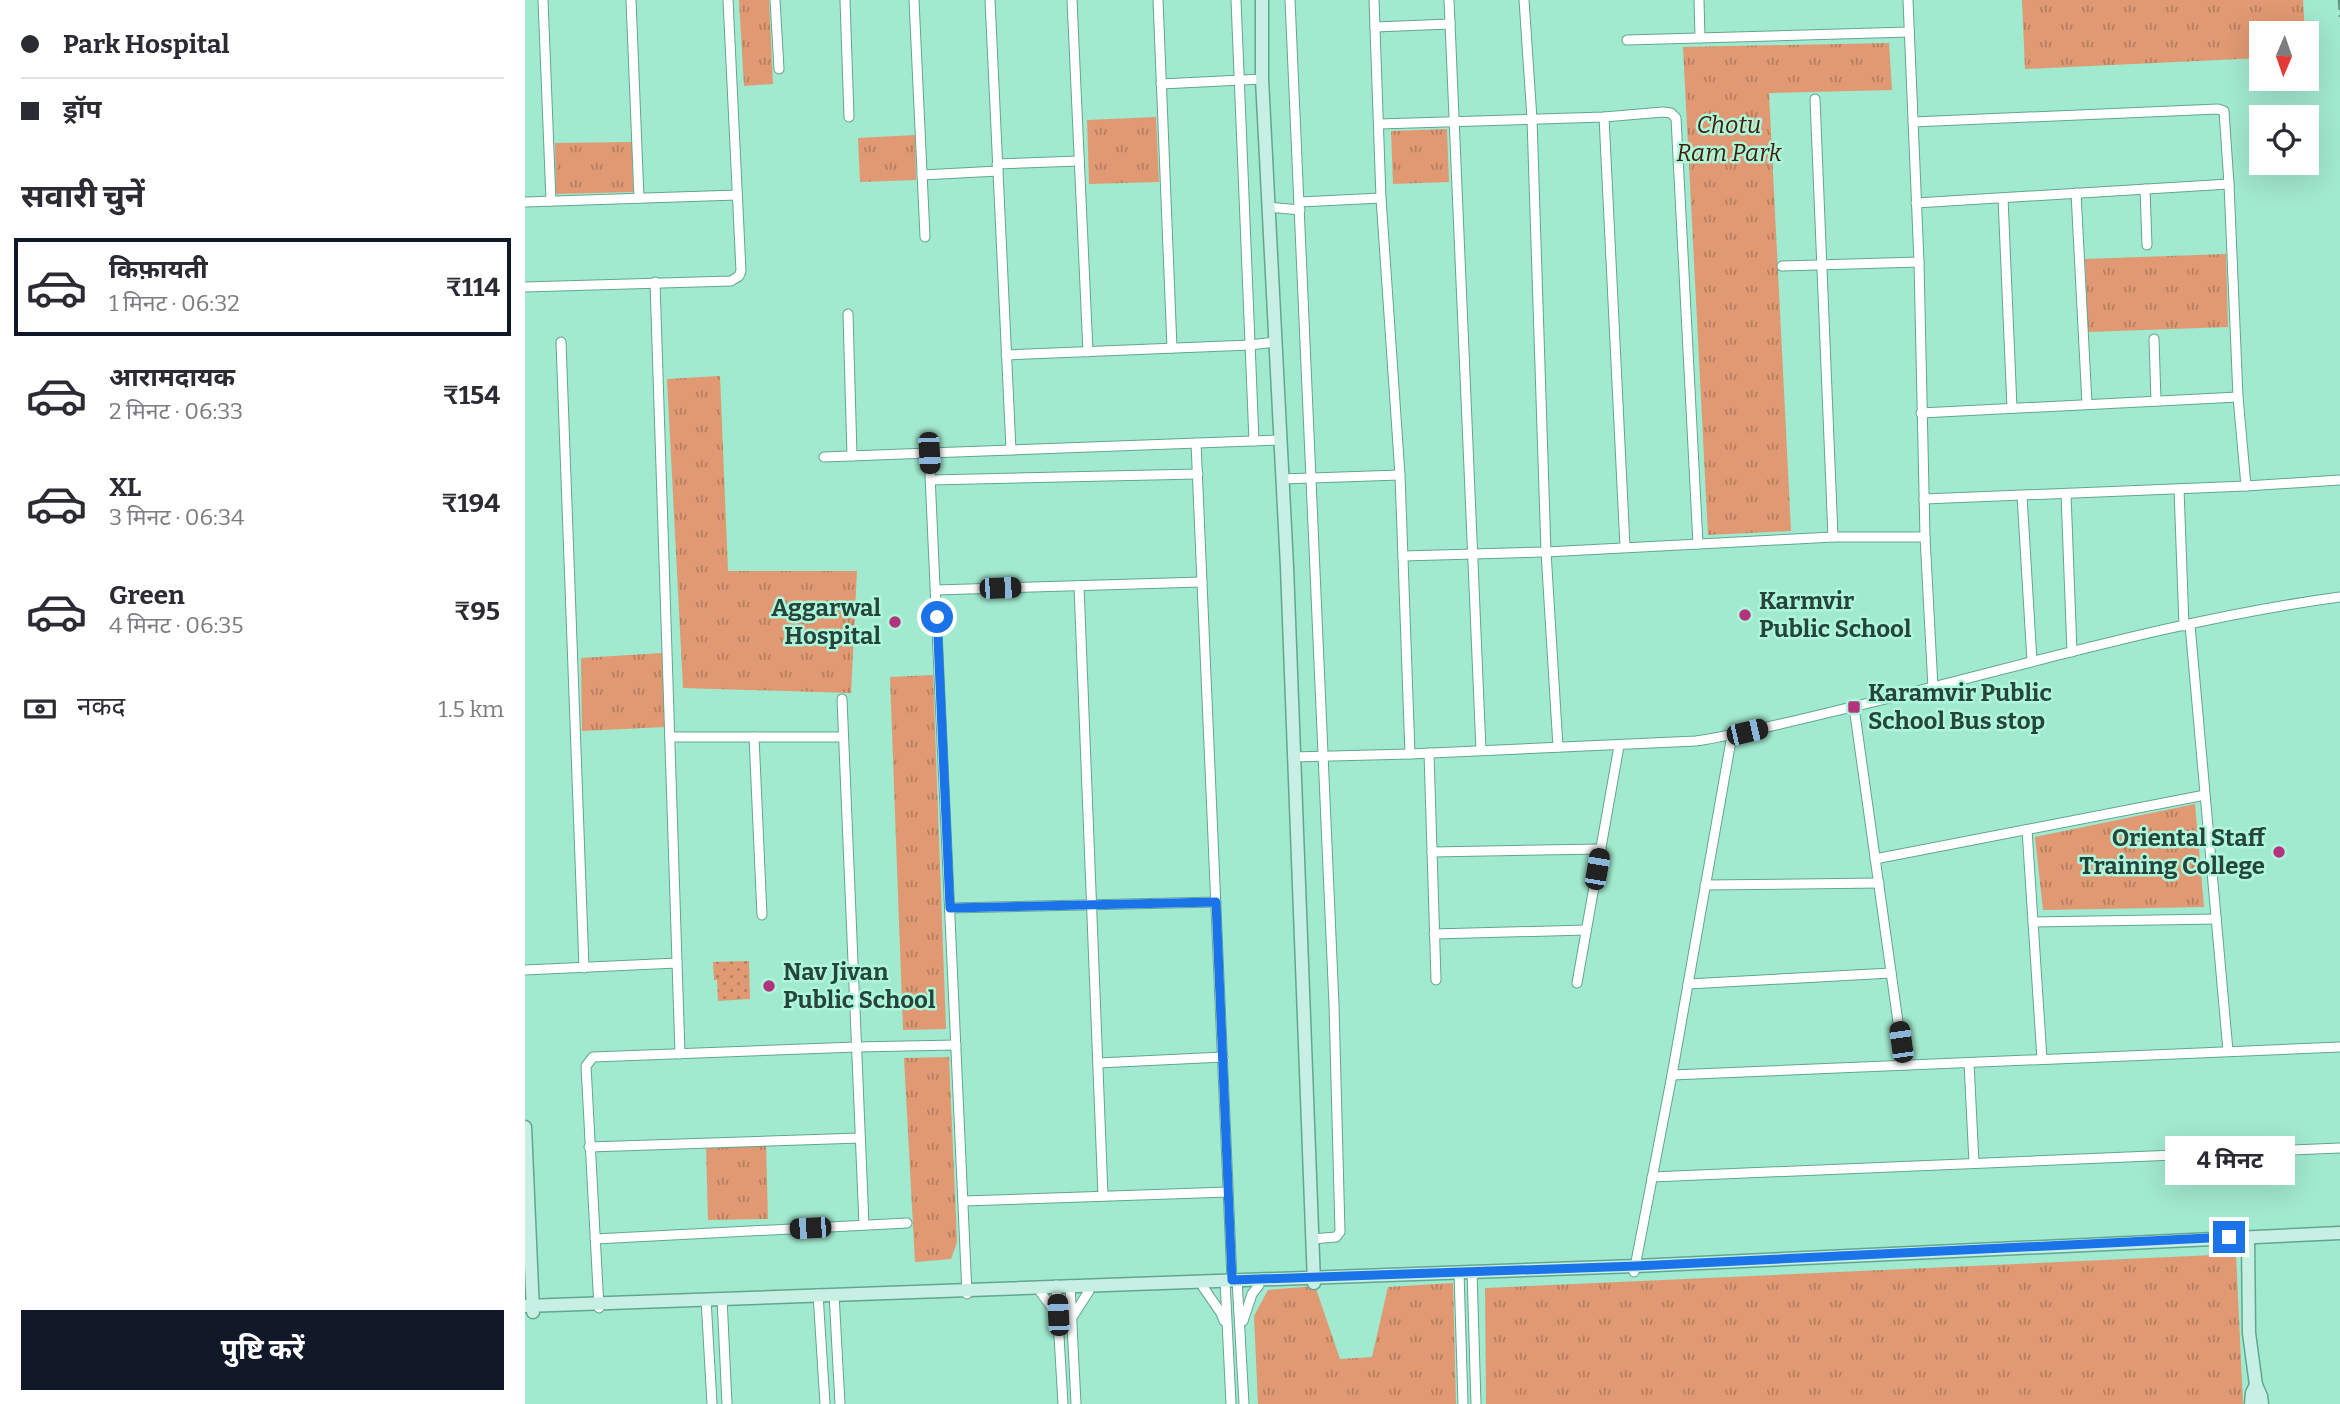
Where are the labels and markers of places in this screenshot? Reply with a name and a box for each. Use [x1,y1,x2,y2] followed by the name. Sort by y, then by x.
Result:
[1759,587,1912,643] place label: Karmvir Public School
[771,594,882,650] place label: Aggarwal Hospital
[1737,607,1753,623] marker: Karmvir Public School
[887,614,903,630] marker: Aggarwal Hospital
[1868,679,2052,735] place label: Karamvir Public School Bus stop
[1846,699,1862,715] marker: Karamvir Public School Bus stop
[2079,824,2267,880] place label: Oriental Staff Training College
[2271,844,2287,860] marker: Oriental Staff Training College
[783,958,936,1014] place label: Nav Jivan Public School
[761,978,777,994] marker: Nav Jivan Public School

